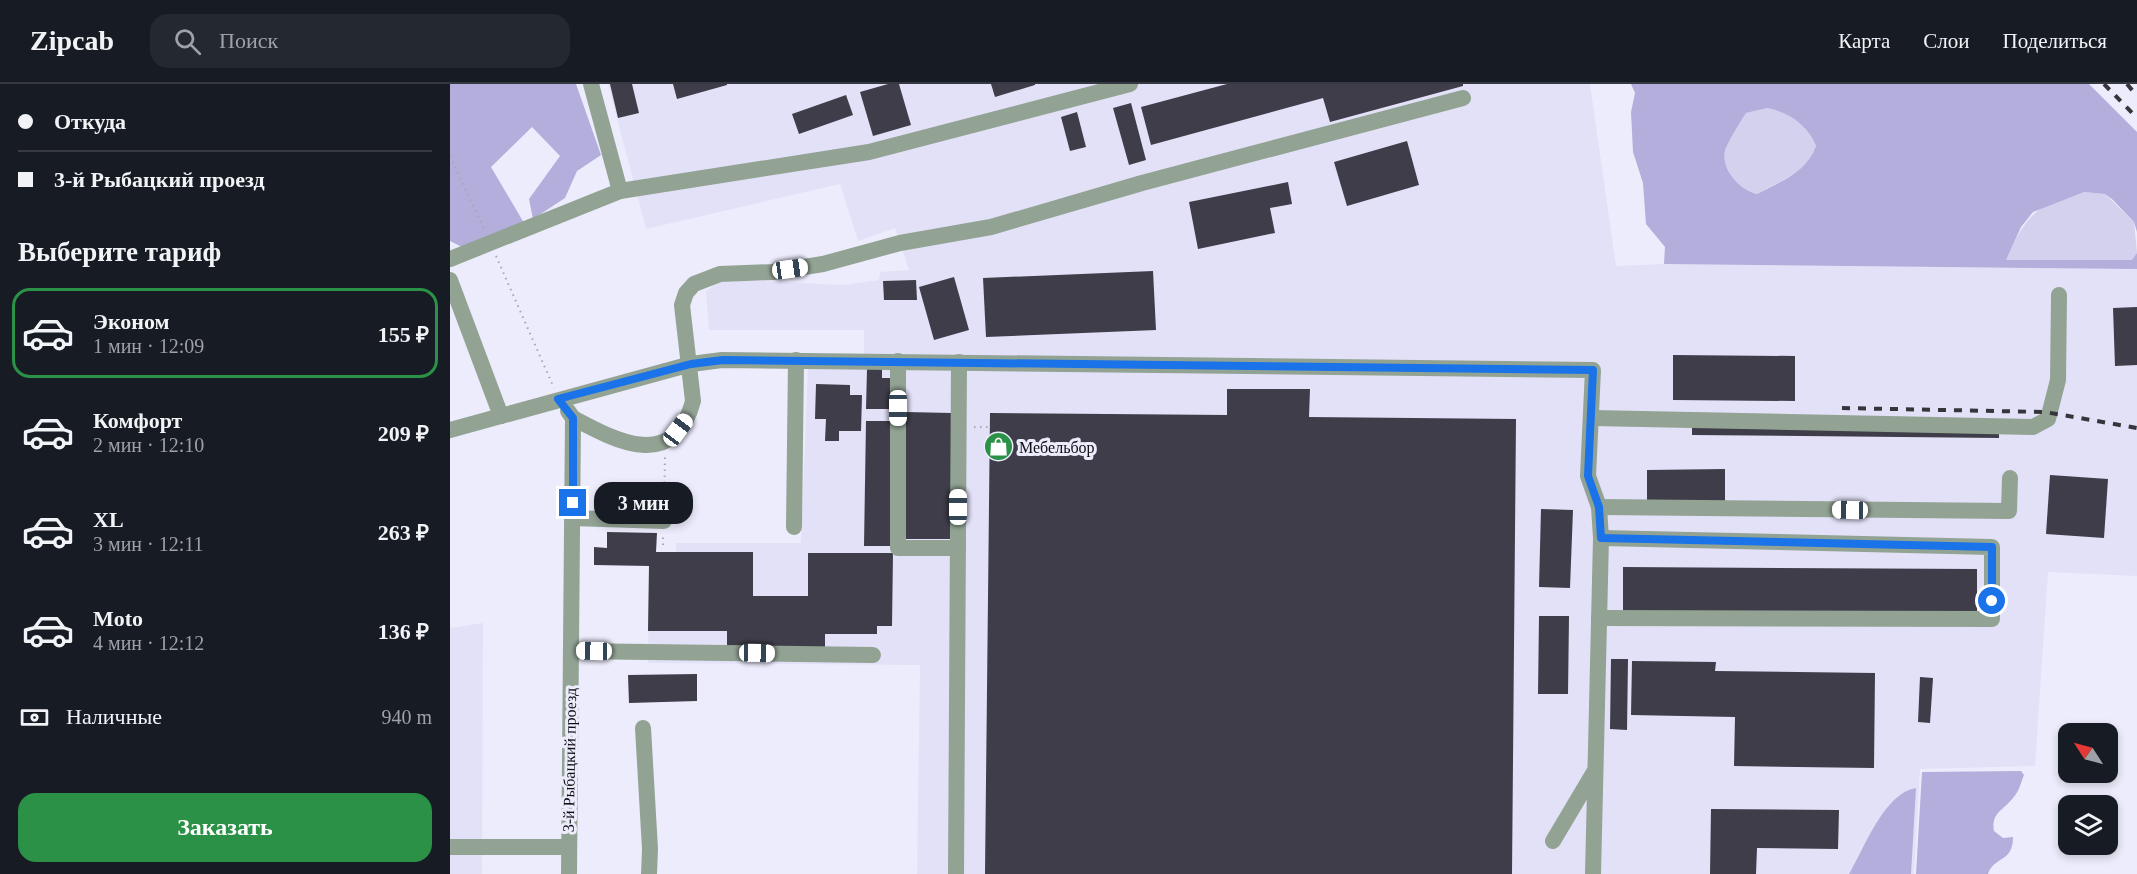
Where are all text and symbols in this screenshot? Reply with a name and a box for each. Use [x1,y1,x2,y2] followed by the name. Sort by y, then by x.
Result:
[150,14,570,68] search box
[30,25,114,56] text: Zipcab
[171,25,204,58] icon: search
[219,28,278,53] text: Поиск
[1838,29,1890,53] text: Карта
[1923,29,1969,53] text: Слои
[2002,29,2107,53] text: Поделиться
[54,109,126,134] text: Откуда
[54,167,265,192] text: 3-й Рыбацкий проезд
[18,237,221,267] text: Выберите тариф
[771,258,809,280] car
[21,306,75,360] icon: car
[93,309,170,334] text: Эконом
[378,322,429,347] text: 155 ₽
[93,335,204,357] text: 1 мин · 12:09
[889,390,907,426] car
[21,405,75,459] icon: car
[93,408,182,433] text: Комфорт
[660,410,696,450] car
[378,421,429,446] text: 209 ₽
[982,431,1014,463] shop icon: Мебельбор
[93,434,204,456] text: 2 мин · 12:10
[1019,439,1095,457] place label: Мебельбор
[594,482,693,524] callout: 3 мин
[559,489,586,516] route end
[949,489,967,525] car
[618,492,669,514] text: 3 мин
[1832,501,1868,519] car
[21,504,75,558] icon: car
[93,507,124,532] text: XL
[378,520,429,545] text: 263 ₽
[93,533,204,555] text: 3 мин · 12:11
[1978,587,2005,614] route start
[21,603,75,657] icon: car
[93,606,143,631] text: Moto
[378,619,429,644] text: 136 ₽
[93,632,204,654] text: 4 мин · 12:12
[576,642,612,660] car
[739,644,775,662] car
[560,688,580,832] street label: 3-й Рыбацкий проезд
[18,701,51,734] icon: cash
[66,704,162,729] text: Наличные
[381,706,432,728] text: 940 m
[2058,723,2118,783] north arrow
[2058,723,2118,855] map controls
[18,793,432,862] button: Заказать
[2058,795,2118,855] button: layers

